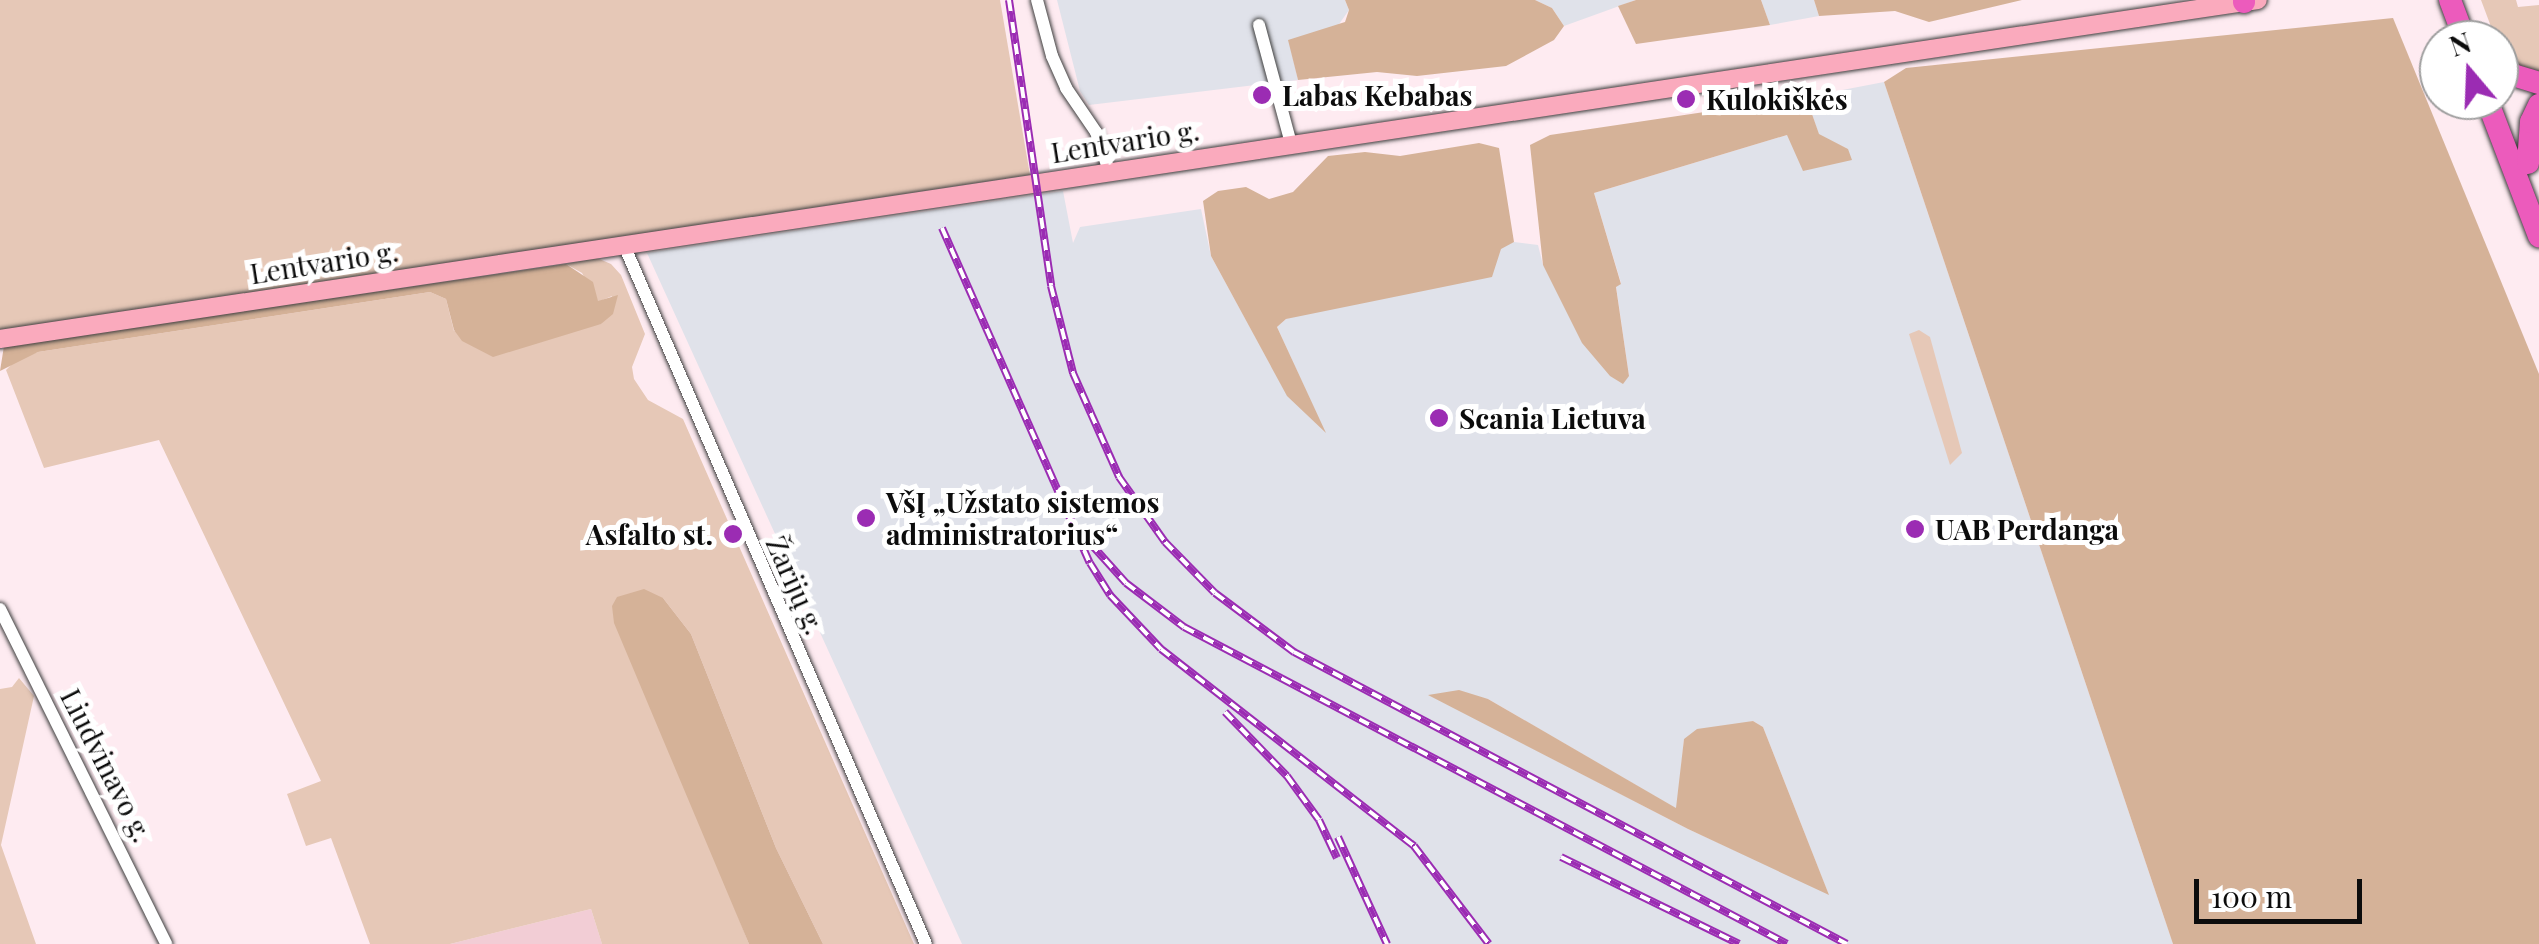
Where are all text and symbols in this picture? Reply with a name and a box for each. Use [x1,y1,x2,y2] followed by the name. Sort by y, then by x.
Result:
[2419,20,2519,120] north arrow
[2444,22,2475,64] text: N
[1282,78,1472,112] place label: Labas Kebabas
[1706,82,1848,116] place label: Kulokiškės
[1251,84,1273,106] marker: Labas Kebabas
[1675,88,1697,110] marker: Kulokiškės
[1049,113,1201,169] street label: Lentvario g.
[248,234,400,290] street label: Lentvario g.
[1459,401,1646,435] place label: Scania Lietuva
[1428,407,1450,429] marker: Scania Lietuva
[886,485,1159,551] place label: VšĮ „Užstato sistemos administratorius“
[855,507,877,529] marker: VšĮ „Užstato sistemos administratorius“
[1935,512,2119,546] place label: UAB Perdanga
[586,517,713,551] place label: Asfalto st.
[1904,518,1926,540] marker: UAB Perdanga
[722,523,744,545] marker: Asfalto st.
[760,531,832,639] street label: Žarijų g.
[54,683,160,847] street label: Liudvinavo g.
[2199,859,2366,921] scale bar
[2211,876,2292,916] text: 100 m

